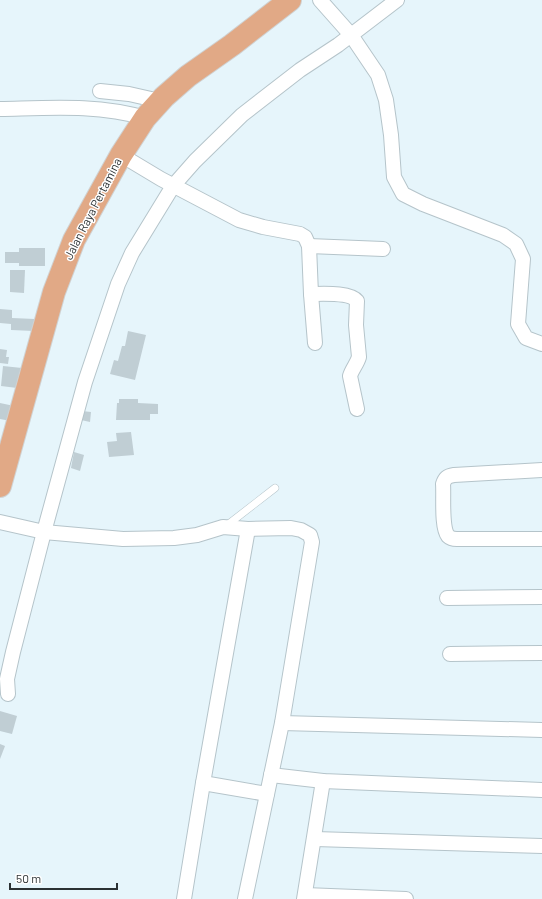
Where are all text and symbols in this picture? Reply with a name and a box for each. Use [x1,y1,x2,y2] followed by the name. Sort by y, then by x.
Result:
[60,155,124,262] street label: Jalan Raya Pertamina
[10,865,117,891] scale bar
[16,871,41,885] text: 50 m

